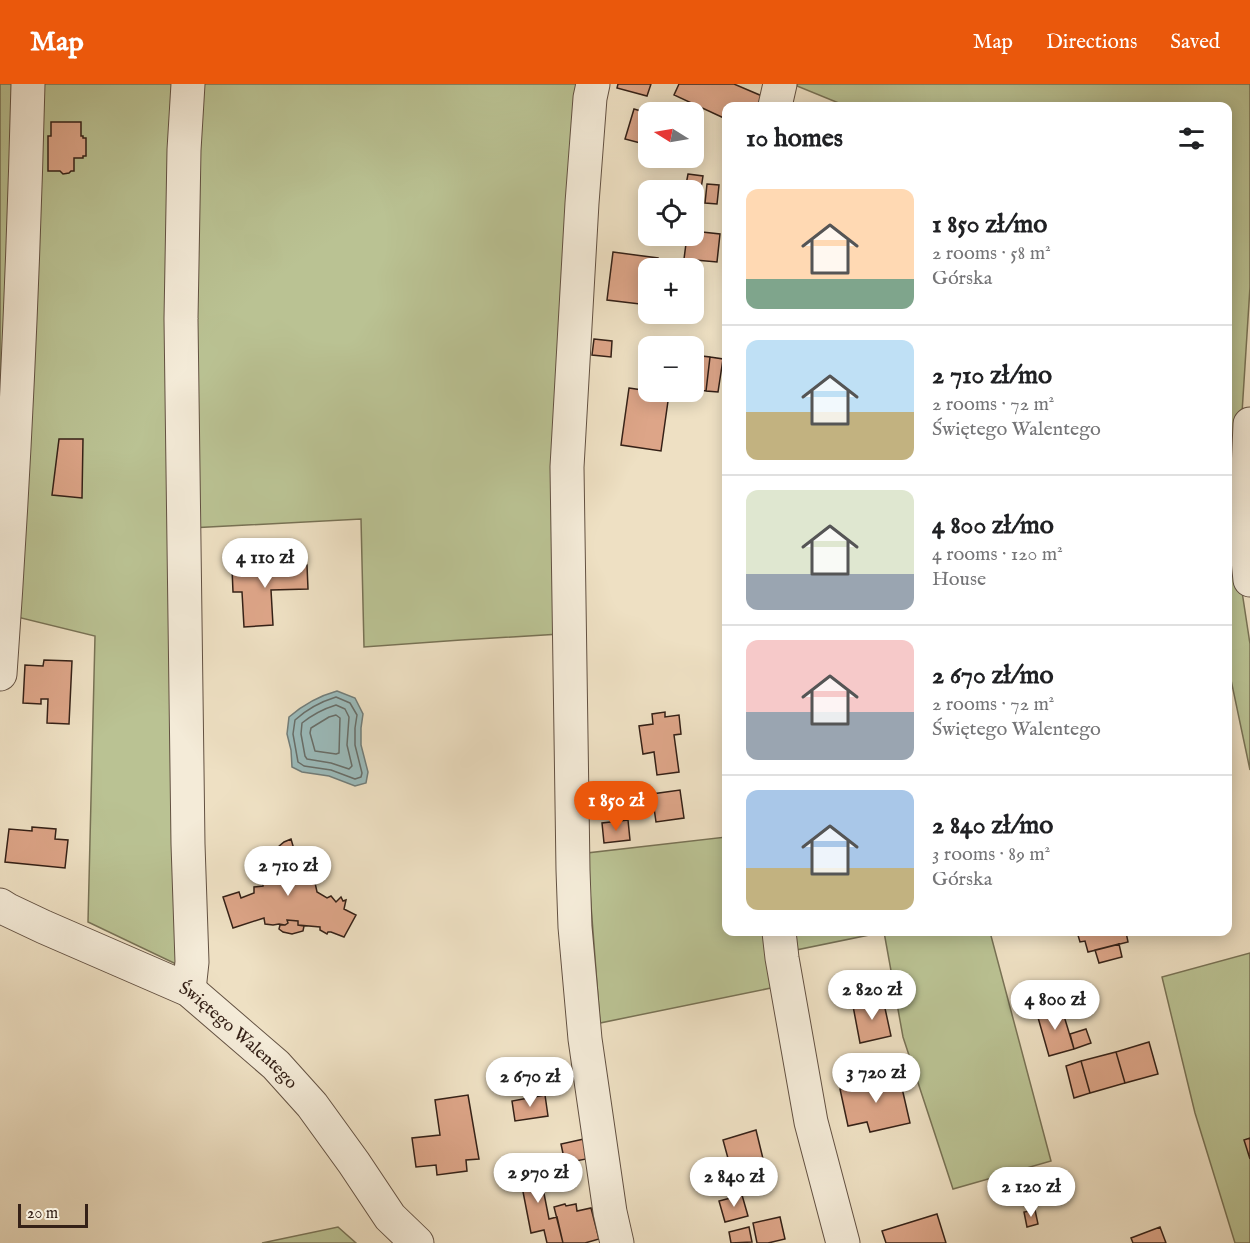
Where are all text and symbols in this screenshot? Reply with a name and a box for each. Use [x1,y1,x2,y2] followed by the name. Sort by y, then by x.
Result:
[30,25,84,60] text: Map
[973,29,1013,56] text: Map
[1046,29,1137,56] text: Directions
[1170,29,1220,56] text: Saved
[638,102,704,168] north arrow
[638,102,704,402] map controls
[746,122,843,155] text: 10 homes
[1175,122,1208,155] icon: filters
[638,180,704,246] button: locate
[932,208,1047,241] text: 1 850 zł/mo
[794,213,866,285] icon: home
[932,241,1051,266] text: 2 rooms · 58 m²
[638,258,704,324] button: +
[932,266,992,291] text: Górska
[638,336,704,402] button: −
[932,359,1052,392] text: 2 710 zł/mo
[794,364,866,436] icon: home
[932,392,1054,417] text: 2 rooms · 72 m²
[932,417,1101,442] text: Świętego Walentego
[932,509,1054,542] text: 4 800 zł/mo
[794,514,866,586] icon: home
[203,538,327,589] pin: 4 110 zł
[932,542,1063,567] text: 4 rooms · 120 m²
[236,545,294,570] text: 4 110 zł
[932,567,986,592] text: House
[932,659,1053,692] text: 2 670 zł/mo
[794,664,866,736] icon: home
[932,692,1054,717] text: 2 rooms · 72 m²
[932,717,1101,742] text: Świętego Walentego
[554,781,678,832] pin: 1 850 zł
[588,788,644,813] text: 1 850 zł
[932,809,1053,842] text: 2 840 zł/mo
[794,814,866,886] icon: home
[932,842,1050,867] text: 3 rooms · 89 m²
[226,846,350,897] pin: 2 710 zł
[258,853,318,878] text: 2 710 zł
[932,867,992,892] text: Górska
[810,970,934,1021] pin: 2 820 zł
[175,975,302,1095] street label: Świętego Walentego
[842,977,902,1002] text: 2 820 zł
[993,980,1117,1031] pin: 4 800 zł
[1025,987,1085,1012] text: 4 800 zł
[814,1053,938,1104] pin: 3 720 zł
[468,1057,592,1108] pin: 2 670 zł
[846,1060,906,1085] text: 3 720 zł
[500,1064,560,1089] text: 2 670 zł
[476,1153,600,1204] pin: 2 970 zł
[672,1157,796,1208] pin: 2 840 zł
[508,1160,568,1185] text: 2 970 zł
[704,1164,764,1189] text: 2 840 zł
[969,1167,1093,1218] pin: 2 120 zł
[1001,1174,1061,1199] text: 2 120 zł
[18,1201,88,1228] scale bar
[27,1204,58,1224] text: 20 m

